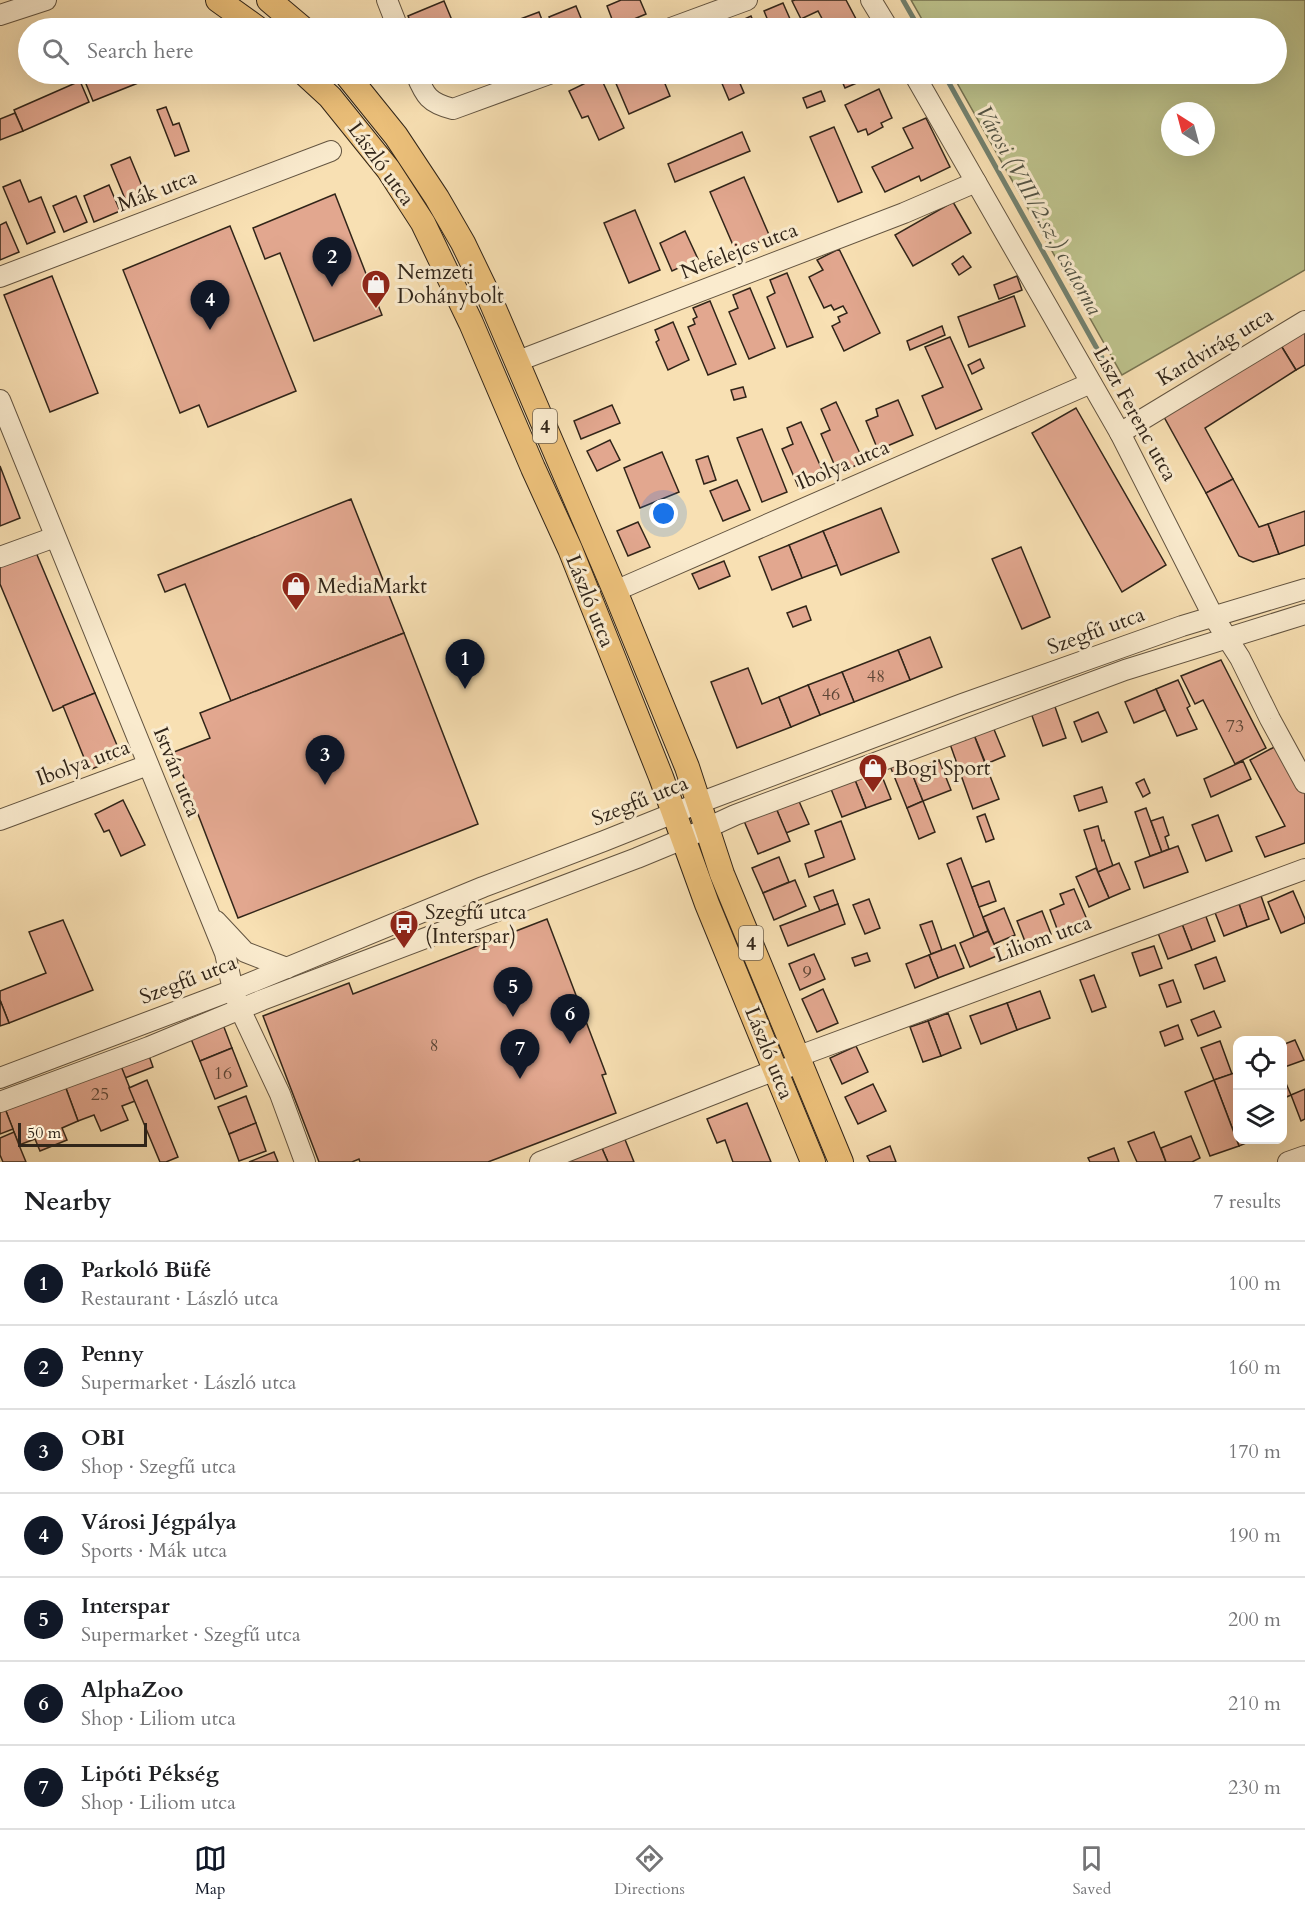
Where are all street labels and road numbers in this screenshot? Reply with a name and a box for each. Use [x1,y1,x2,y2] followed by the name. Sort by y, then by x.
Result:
[341,116,421,212] street label: László utca
[113,163,201,219] street label: Mák utca
[676,215,802,287] street label: Nefelejcs utca
[1151,301,1279,393] street label: Kardvirág utca
[1086,341,1184,487] street label: Liszt Ferenc utca
[533,409,557,443] road number: 4
[792,433,894,497] street label: Ibolya utca
[558,550,622,652] street label: László utca
[1043,600,1149,662] street label: Szegfű utca
[146,723,208,821] street label: István utca
[32,733,134,793] street label: Ibolya utca
[587,769,693,833] street label: Szegfű utca
[990,908,1096,970] street label: Liliom utca
[739,926,763,960] road number: 4
[135,948,241,1012] street label: Szegfű utca
[737,1002,801,1104] street label: László utca

